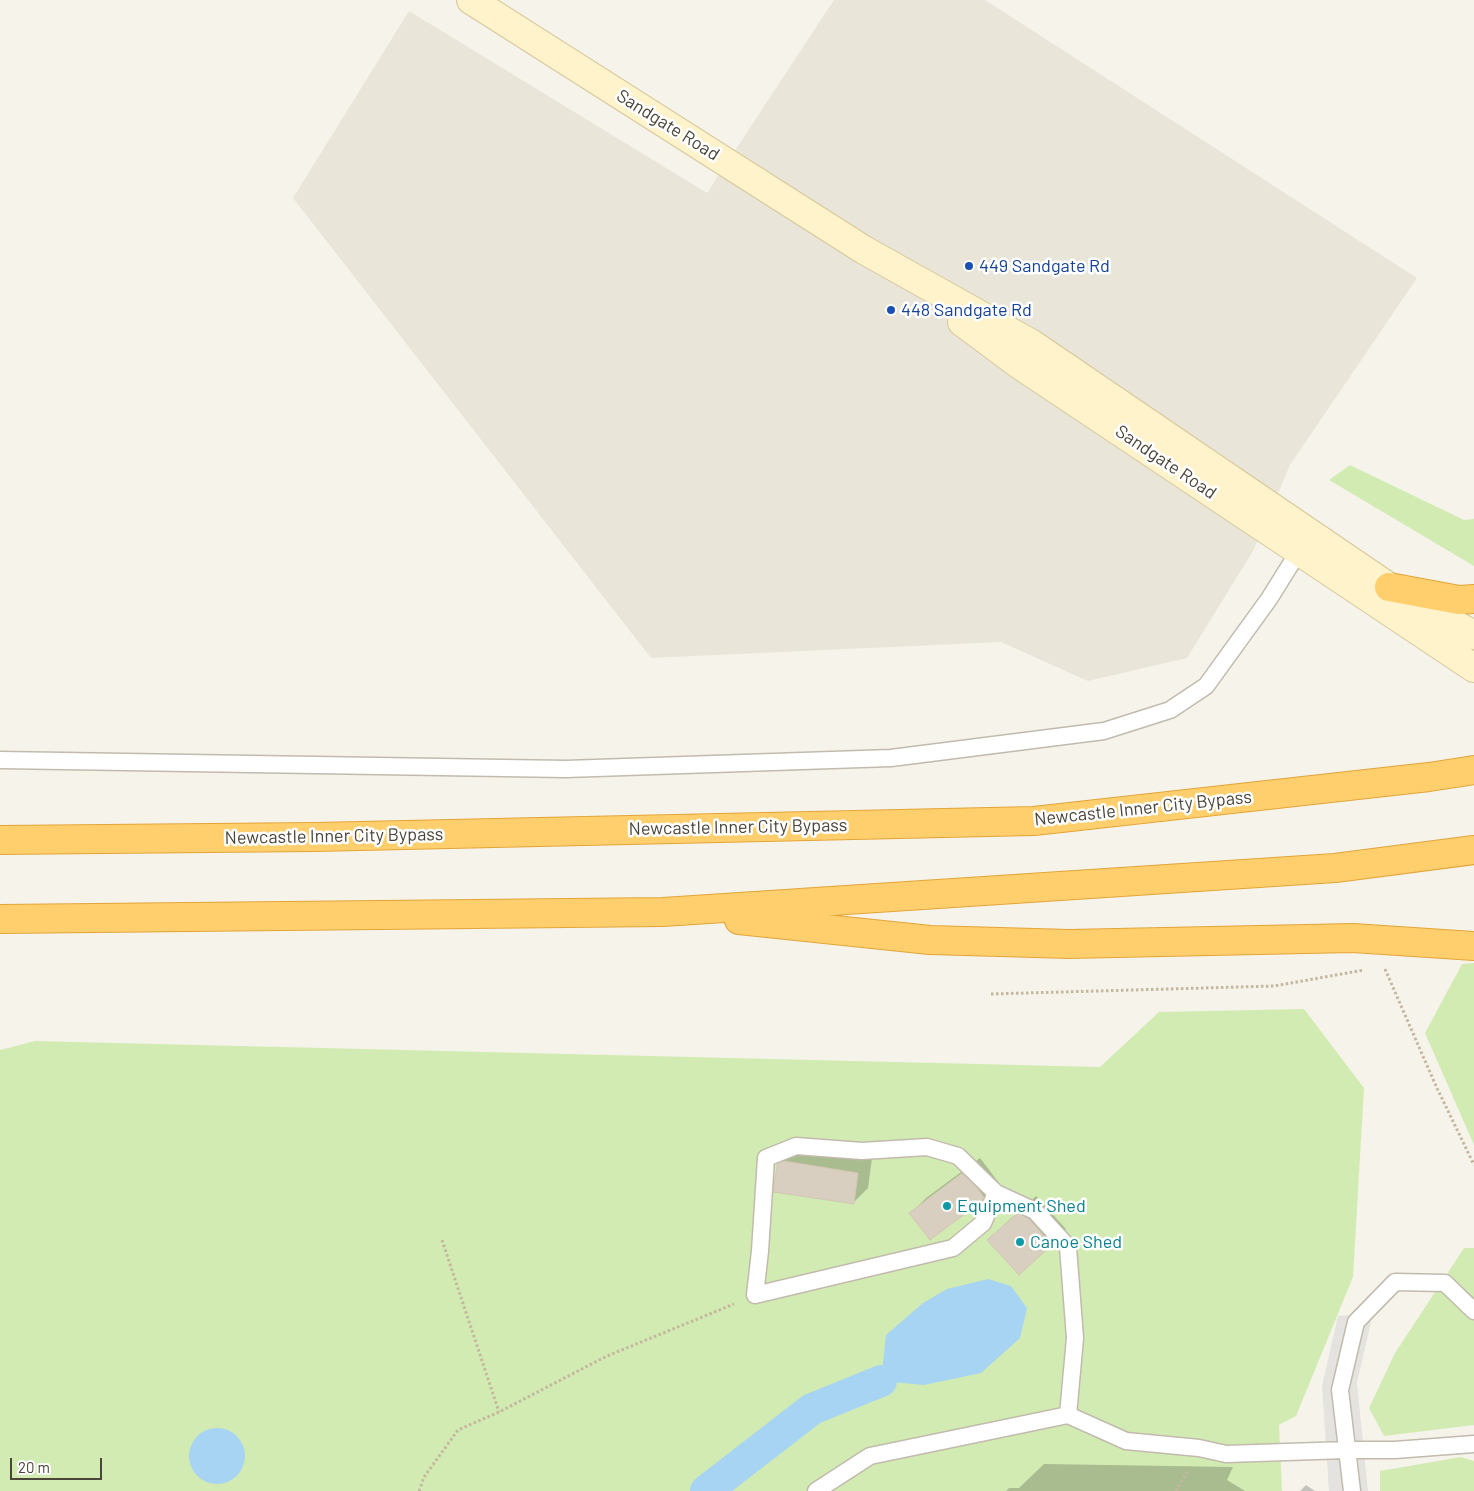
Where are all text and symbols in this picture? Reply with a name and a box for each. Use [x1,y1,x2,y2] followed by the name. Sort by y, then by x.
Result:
[613,85,723,165] street label: Sandgate Road
[979,255,1110,277] place label: 449 Sandgate Rd
[963,260,975,272] marker: 449 Sandgate Rd
[901,299,1032,321] place label: 448 Sandgate Rd
[885,304,897,316] marker: 448 Sandgate Rd
[1111,420,1221,504] street label: Sandgate Road
[1033,786,1253,830] street label: Newcastle Inner City Bypass
[629,814,847,840] street label: Newcastle Inner City Bypass
[225,823,443,849] street label: Newcastle Inner City Bypass
[957,1195,1086,1217] place label: Equipment Shed
[941,1200,953,1212] marker: Equipment Shed
[1030,1231,1122,1253] place label: Canoe Shed
[1014,1236,1026,1248] marker: Canoe Shed
[12,1448,105,1480] scale bar
[18,1458,50,1476] text: 20 m

